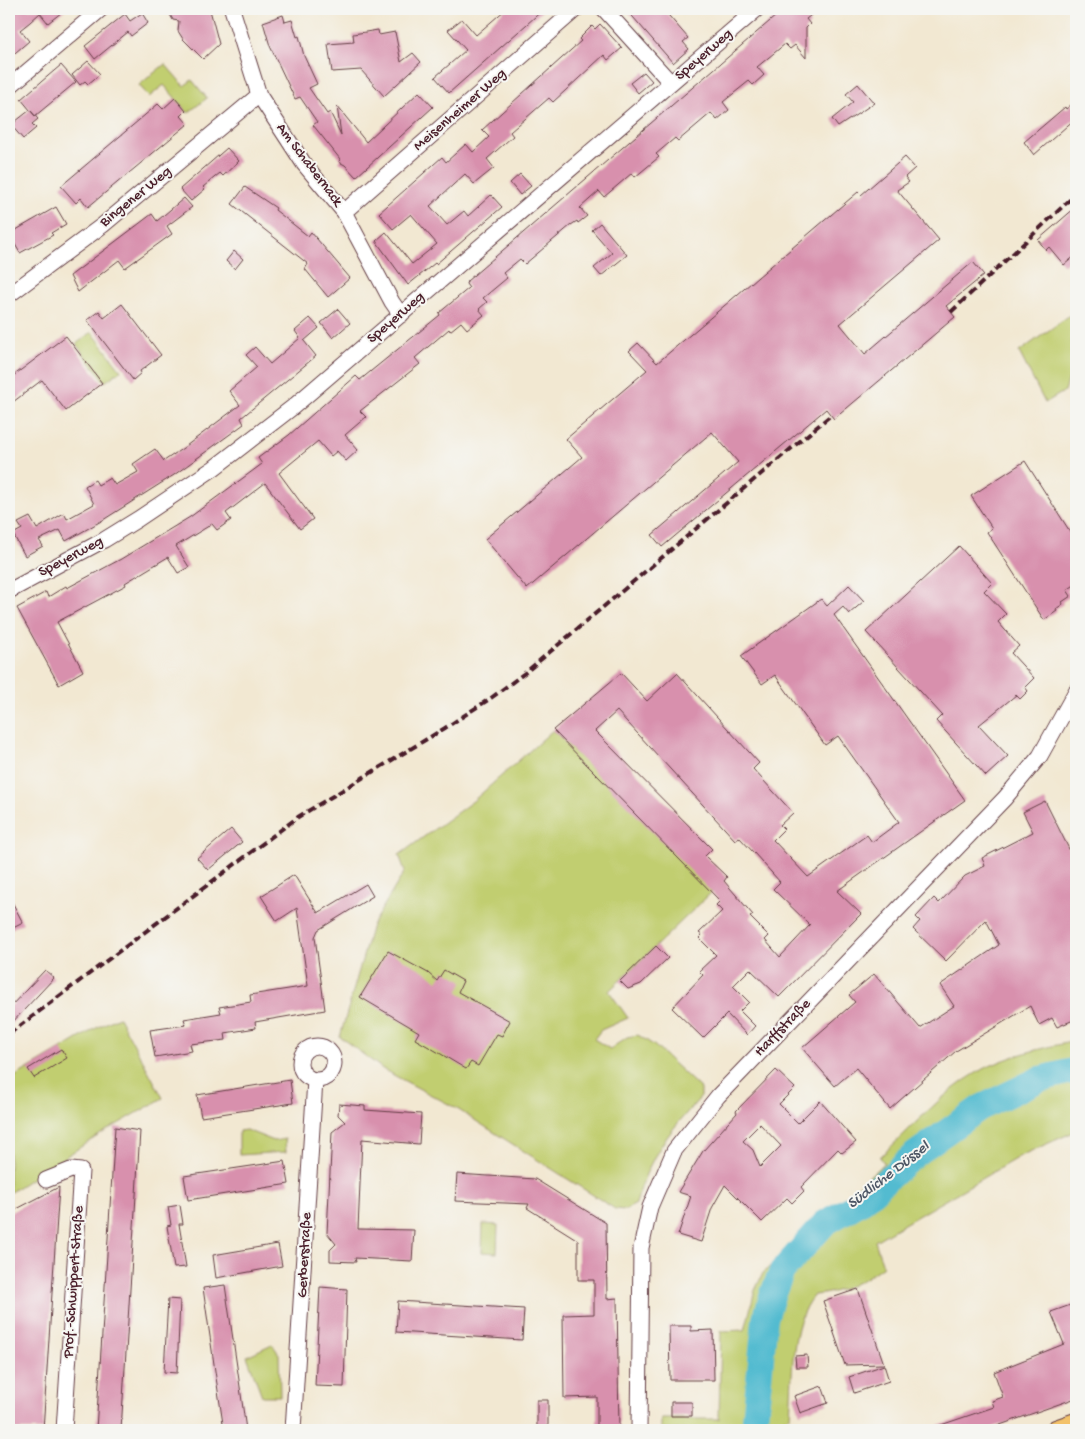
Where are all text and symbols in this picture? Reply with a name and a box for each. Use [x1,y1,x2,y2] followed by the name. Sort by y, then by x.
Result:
[672,25,736,85] street label: Speyerweg
[410,65,510,155] street label: Meisenheimer Weg
[272,120,347,211] street label: Am Schabernack
[96,163,176,232] street label: Bingener Weg
[364,288,428,348] street label: Speyerweg
[36,533,106,581] street label: Speyerweg
[751,995,815,1061] street label: Harffstraße
[844,1137,935,1214] water label: Südliche Düssel
[60,1205,88,1360] street label: Prof.-Schwippert-Straße
[294,1212,316,1298] street label: Gerberstraße

